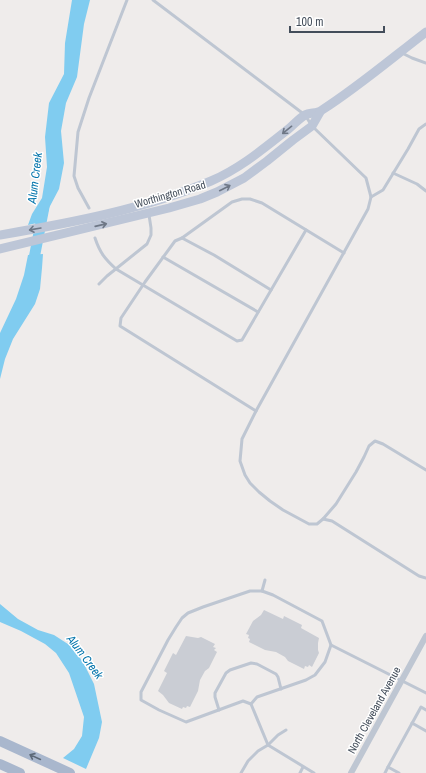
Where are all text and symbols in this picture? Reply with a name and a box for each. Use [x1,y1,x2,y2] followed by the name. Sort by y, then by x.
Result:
[290,8,384,34] scale bar
[296,14,323,30] text: 100 m
[282,126,293,135] one-way arrow
[24,150,46,205] water label: Alum Creek
[133,177,207,211] street label: Worthington Road
[219,184,231,191] one-way arrow
[94,220,107,228] one-way arrow
[29,225,42,233] one-way arrow
[63,631,108,683] water label: Alum Creek
[344,664,404,756] street label: North Cleveland Avenue
[30,753,42,760] one-way arrow

